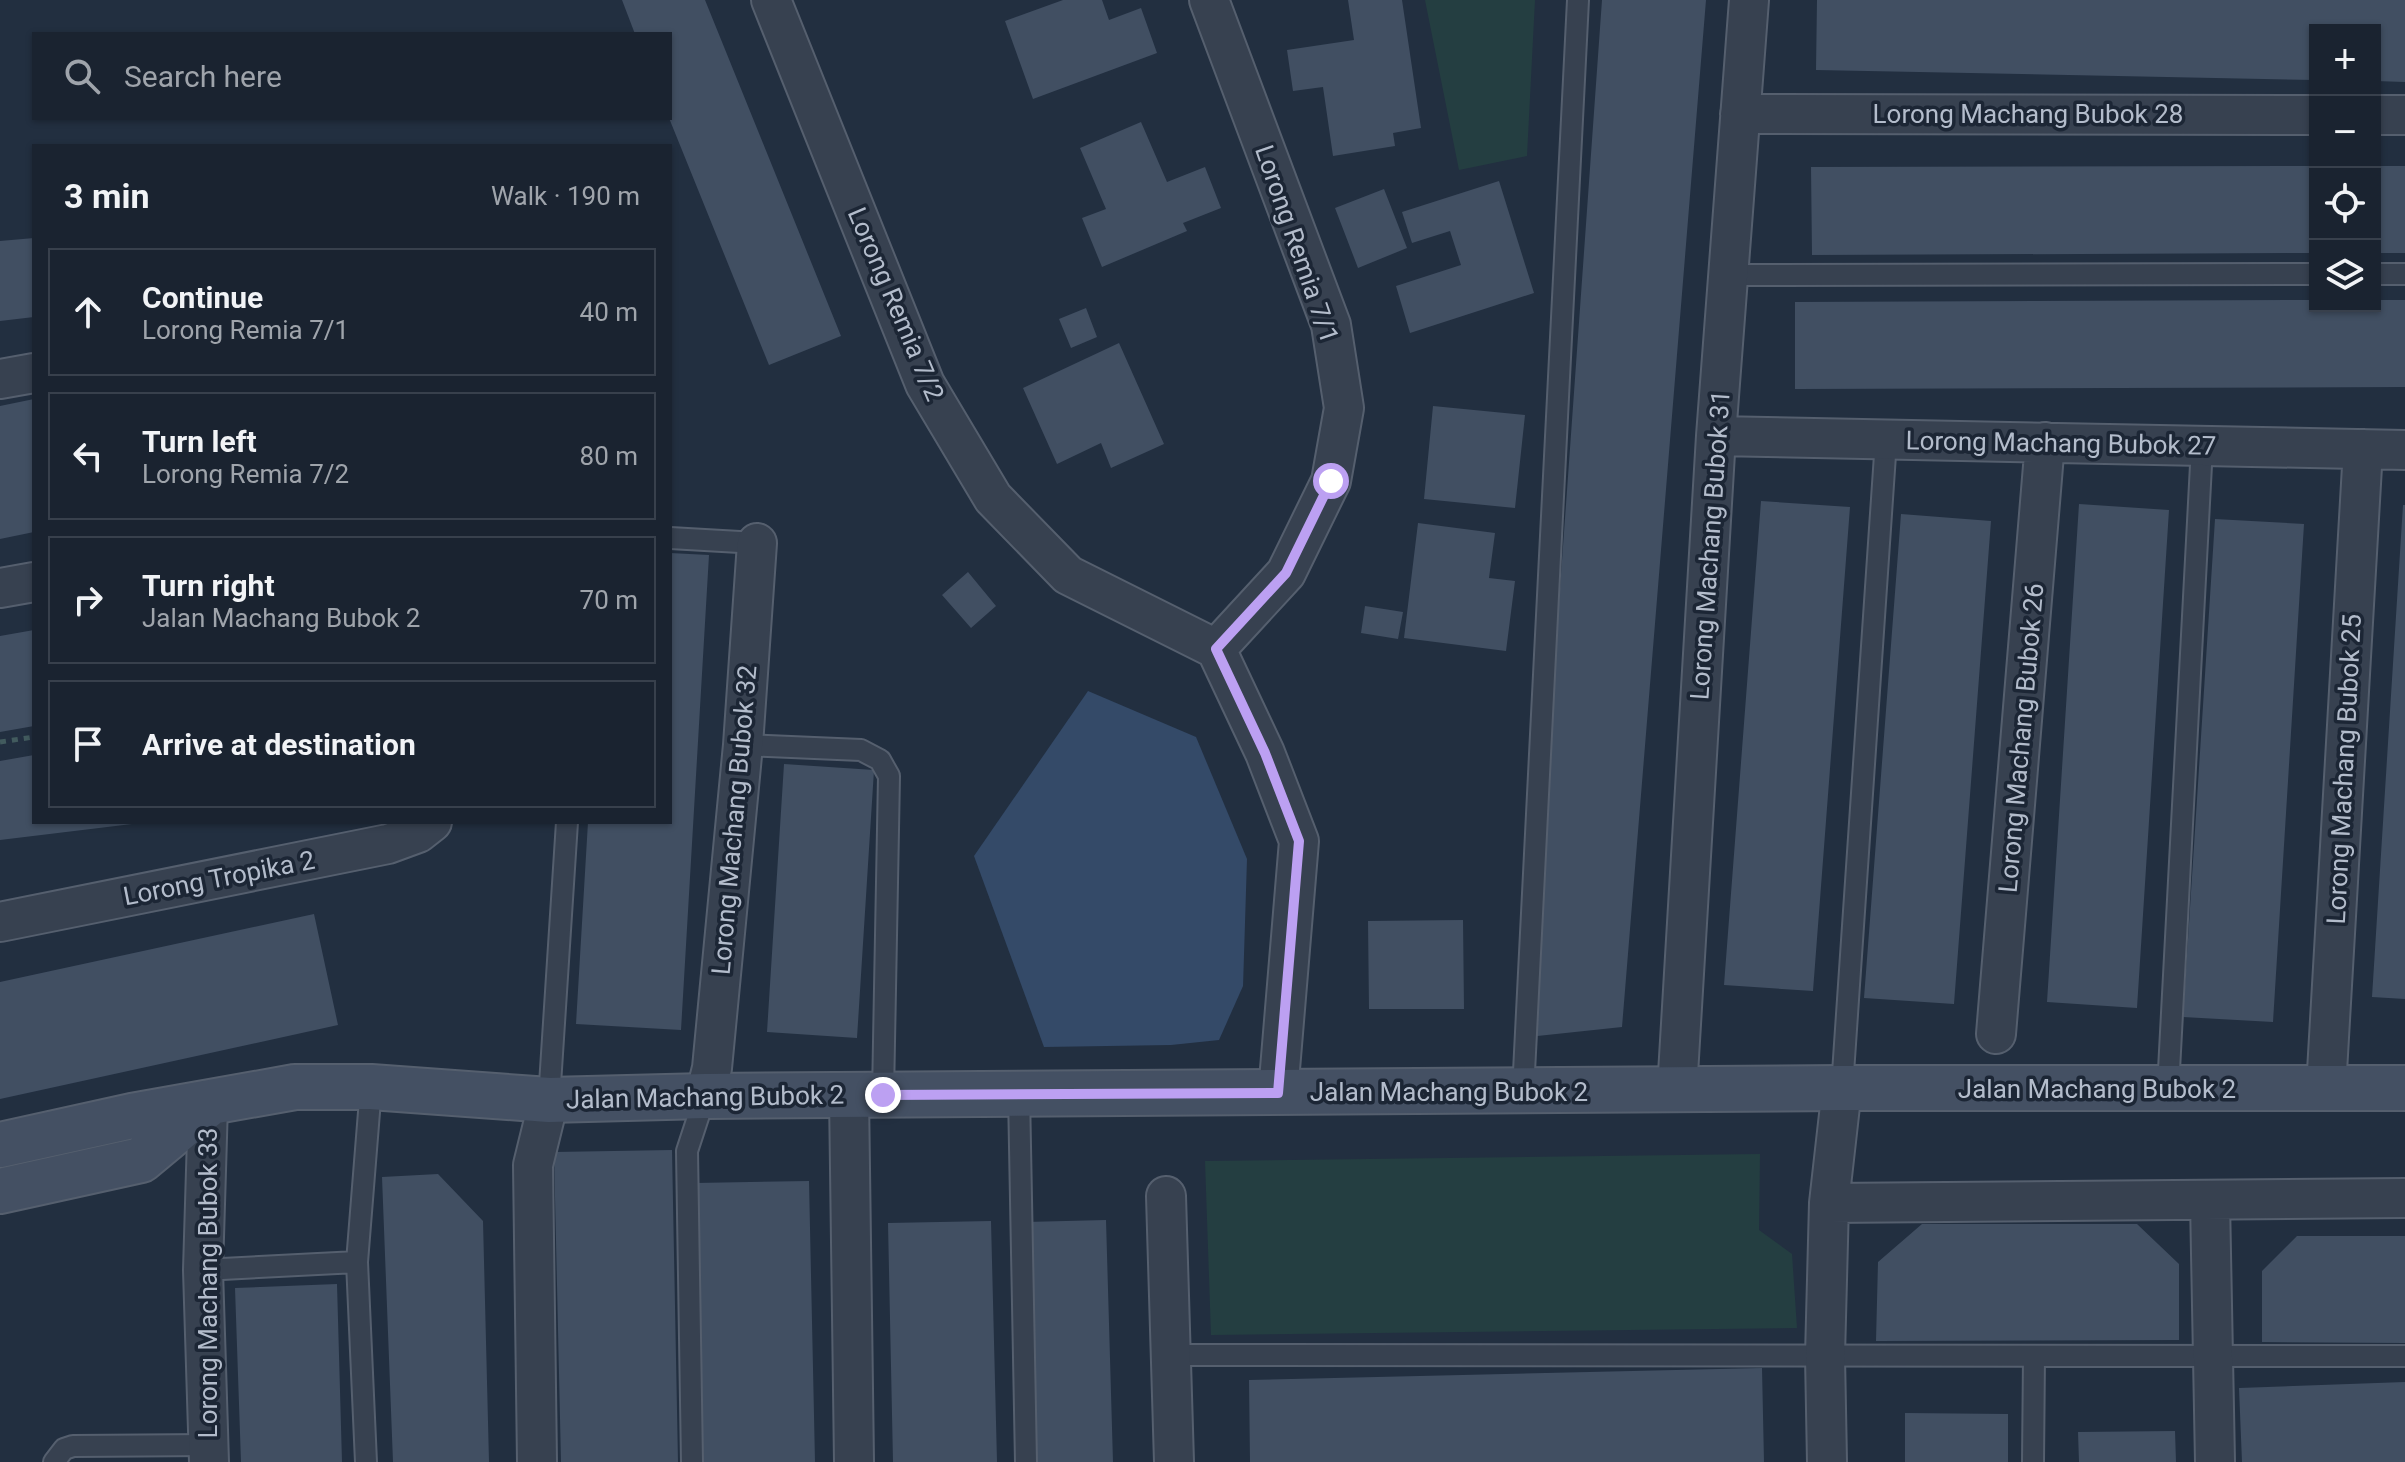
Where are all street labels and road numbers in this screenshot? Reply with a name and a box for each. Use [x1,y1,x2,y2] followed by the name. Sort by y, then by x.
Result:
[1873,99,2183,129] street label: Lorong Machang Bubok 28
[1249,141,1345,347] street label: Lorong Remia 7/1
[842,203,950,405] street label: Lorong Remia 7/2
[1684,389,1736,701] street label: Lorong Machang Bubok 31
[1905,425,2217,461] street label: Lorong Machang Bubok 27
[1993,582,2049,894] street label: Lorong Machang Bubok 26
[2321,613,2367,925] street label: Lorong Machang Bubok 25
[706,664,762,976] street label: Lorong Machang Bubok 32
[121,845,317,911] street label: Lorong Tropika 2
[1958,1074,2236,1104] street label: Jalan Machang Bubok 2
[1310,1077,1588,1107] street label: Jalan Machang Bubok 2
[566,1080,844,1114] street label: Jalan Machang Bubok 2
[193,1128,223,1438] street label: Lorong Machang Bubok 33

